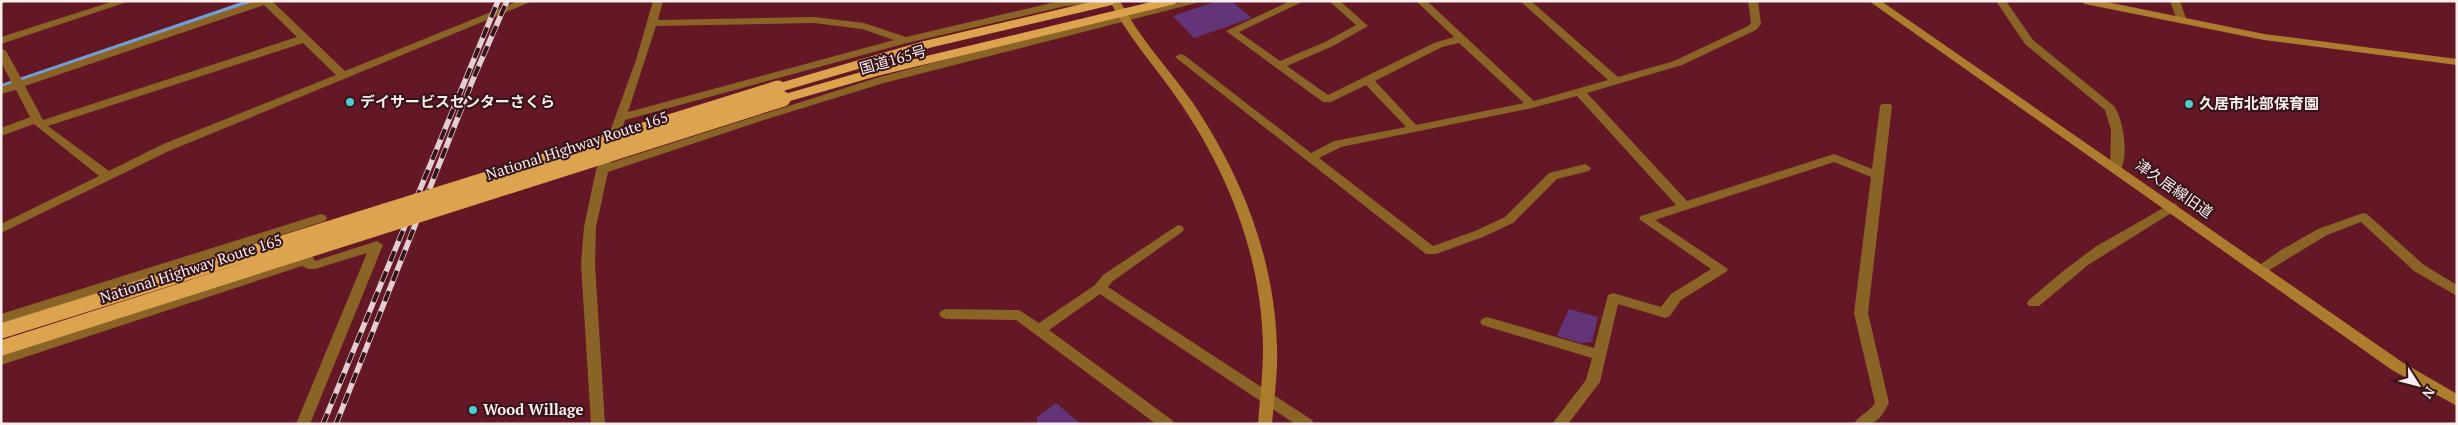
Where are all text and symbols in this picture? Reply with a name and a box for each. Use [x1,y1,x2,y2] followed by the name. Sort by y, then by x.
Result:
[857,40,929,78] street label: 国道165号
[360,91,555,111] place label: デイサービスセンターさくら
[2199,93,2319,113] place label: 久居市北部保育園
[344,96,356,108] marker: デイサービスセンターさくら
[2183,98,2195,110] marker: 久居市北部保育園
[483,106,670,184] street label: National Highway Route 165
[2132,154,2217,222] street label: 津久居線旧道
[97,229,284,307] street label: National Highway Route 165
[2393,360,2443,410] north arrow
[2418,383,2440,403] text: N
[483,399,584,419] place label: Wood Willage
[467,404,479,416] marker: Wood Willage

